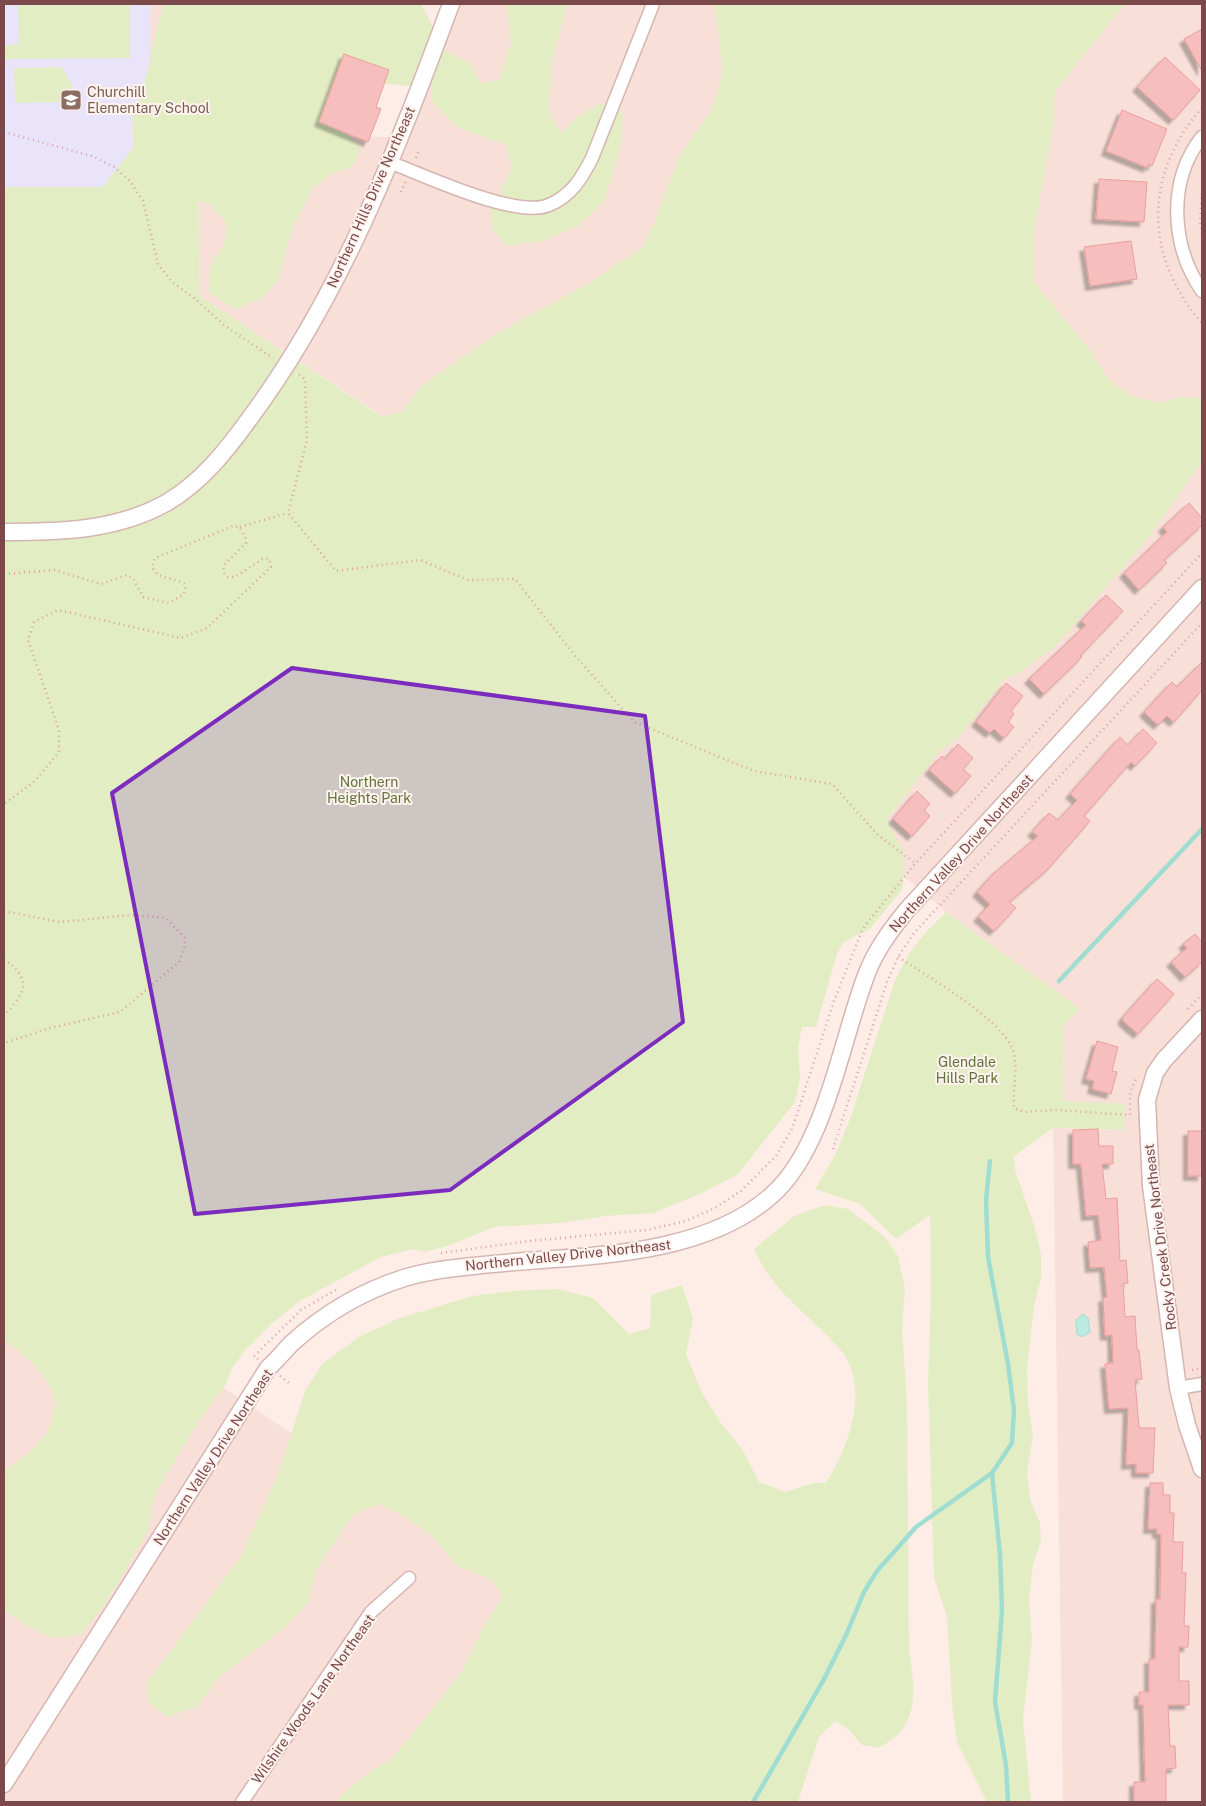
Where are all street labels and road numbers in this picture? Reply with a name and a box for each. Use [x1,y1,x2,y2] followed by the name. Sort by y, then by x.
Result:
[324,104,418,290] street label: Northern Hills Drive Northeast
[886,771,1036,935] street label: Northern Valley Drive Northeast
[1141,1143,1179,1331] street label: Rocky Creek Drive Northeast
[464,1236,672,1274] street label: Northern Valley Drive Northeast
[150,1366,276,1548] street label: Northern Valley Drive Northeast
[248,1611,378,1787] street label: Wilshire Woods Lane Northeast

